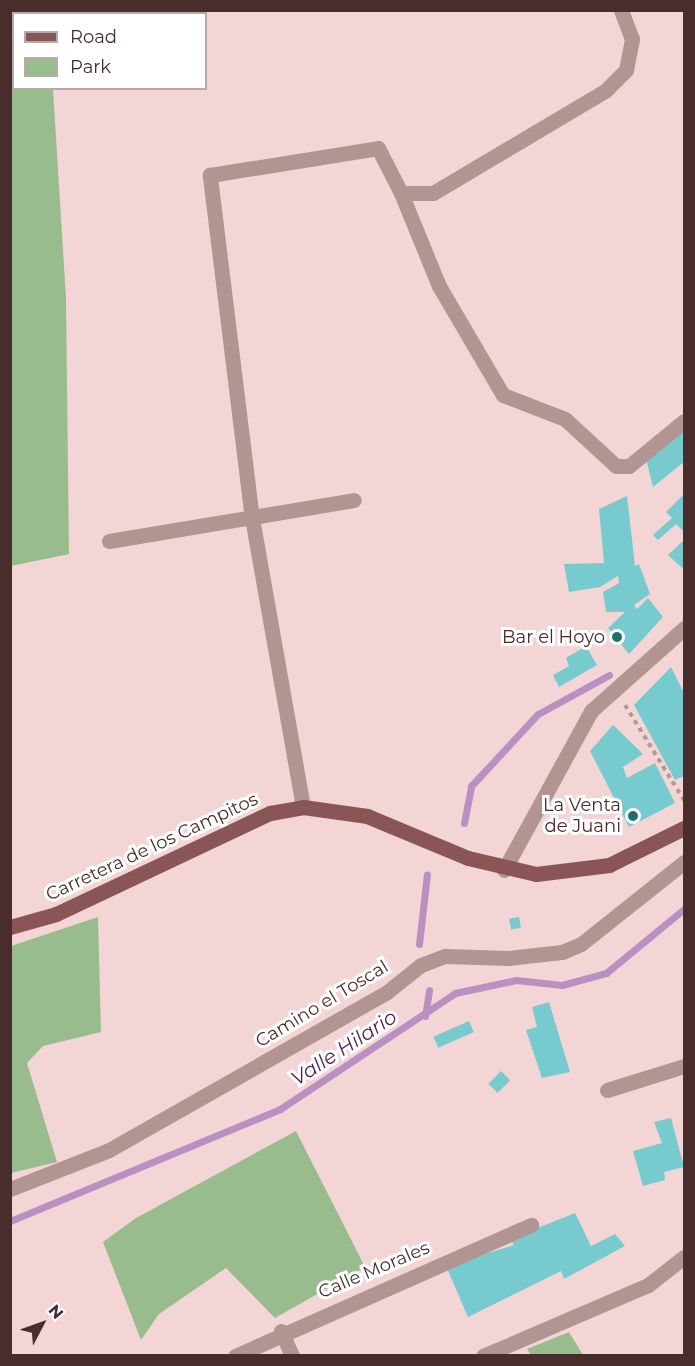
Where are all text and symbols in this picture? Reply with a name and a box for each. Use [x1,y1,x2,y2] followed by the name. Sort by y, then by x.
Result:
[12,12,207,90] legend
[70,26,117,48] text: Road
[70,56,111,78] text: Park
[502,626,605,648] place label: Bar el Hoyo
[610,630,624,644] marker: Bar el Hoyo
[43,788,261,906] street label: Carretera de los Campitos
[543,795,621,838] place label: La Venta de Juani
[626,809,640,823] marker: La Venta de Juani
[252,956,392,1052] street label: Camino el Toscal
[287,1005,401,1091] water label: Valle Hilario
[315,1237,433,1303] street label: Calle Morales
[12,1294,72,1354] north arrow
[45,1301,67,1323] text: N

